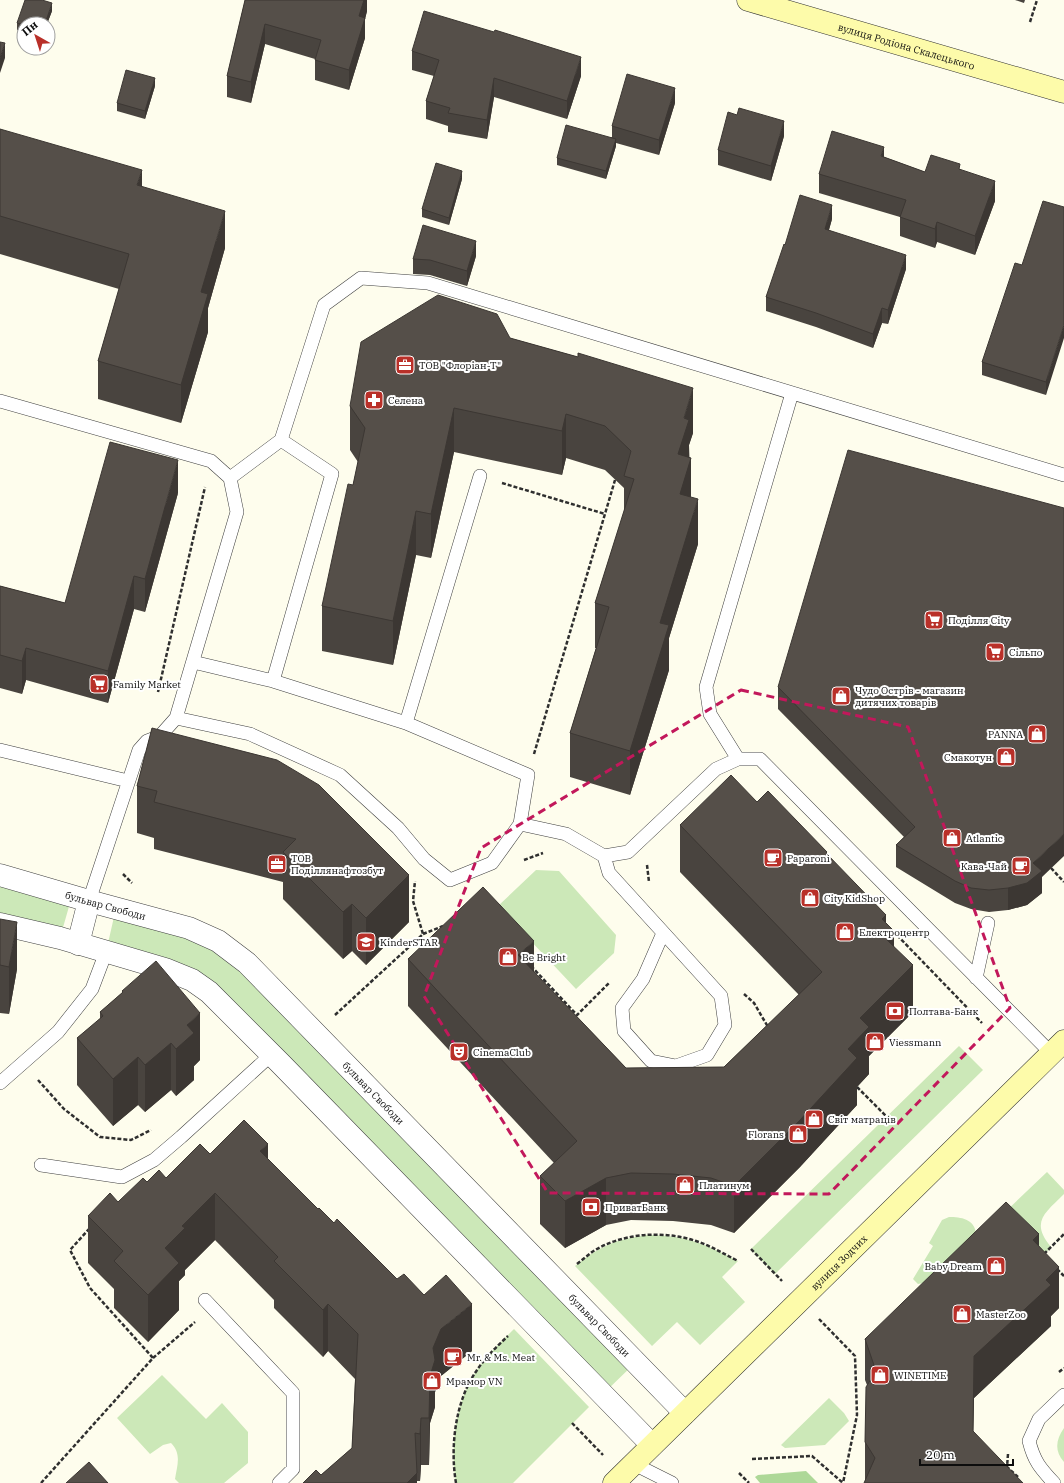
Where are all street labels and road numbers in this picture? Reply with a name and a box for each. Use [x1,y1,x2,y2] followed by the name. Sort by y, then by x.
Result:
[836,21,977,73] street label: вулиця Родіона Скалецького
[64,888,148,923] street label: бульвар Свободи
[340,1059,407,1128] street label: бульвар Свободи
[808,1232,870,1293] street label: вулиця Зодчих
[566,1291,633,1360] street label: бульвар Свободи

